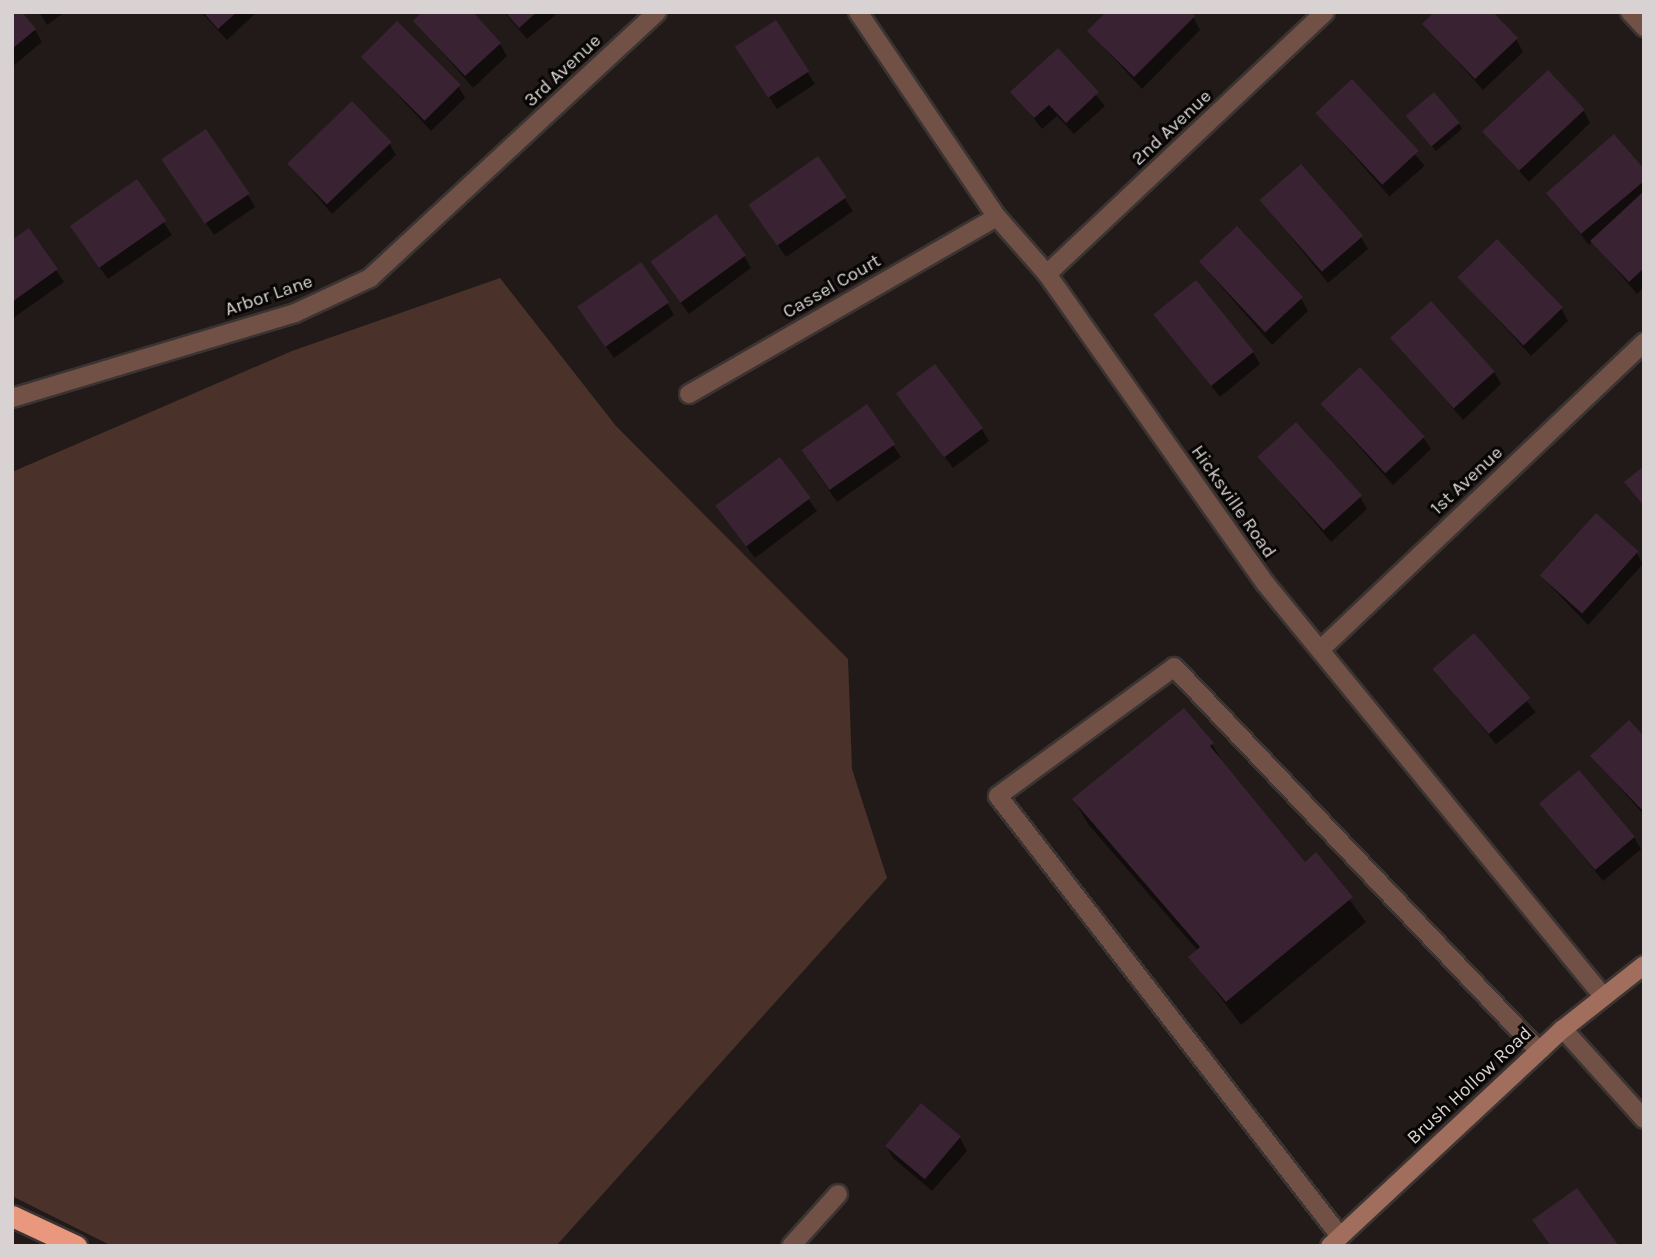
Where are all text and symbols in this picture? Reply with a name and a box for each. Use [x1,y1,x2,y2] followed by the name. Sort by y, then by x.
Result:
[520,30,606,112] street label: 3rd Avenue
[1127,85,1217,171] street label: 2nd Avenue
[779,250,885,324] street label: Cassel Court
[222,270,316,322] street label: Arbor Lane
[1186,441,1280,563] street label: Hicksville Road
[1426,442,1508,520] street label: 1st Avenue
[1403,1022,1537,1150] street label: Brush Hollow Road

